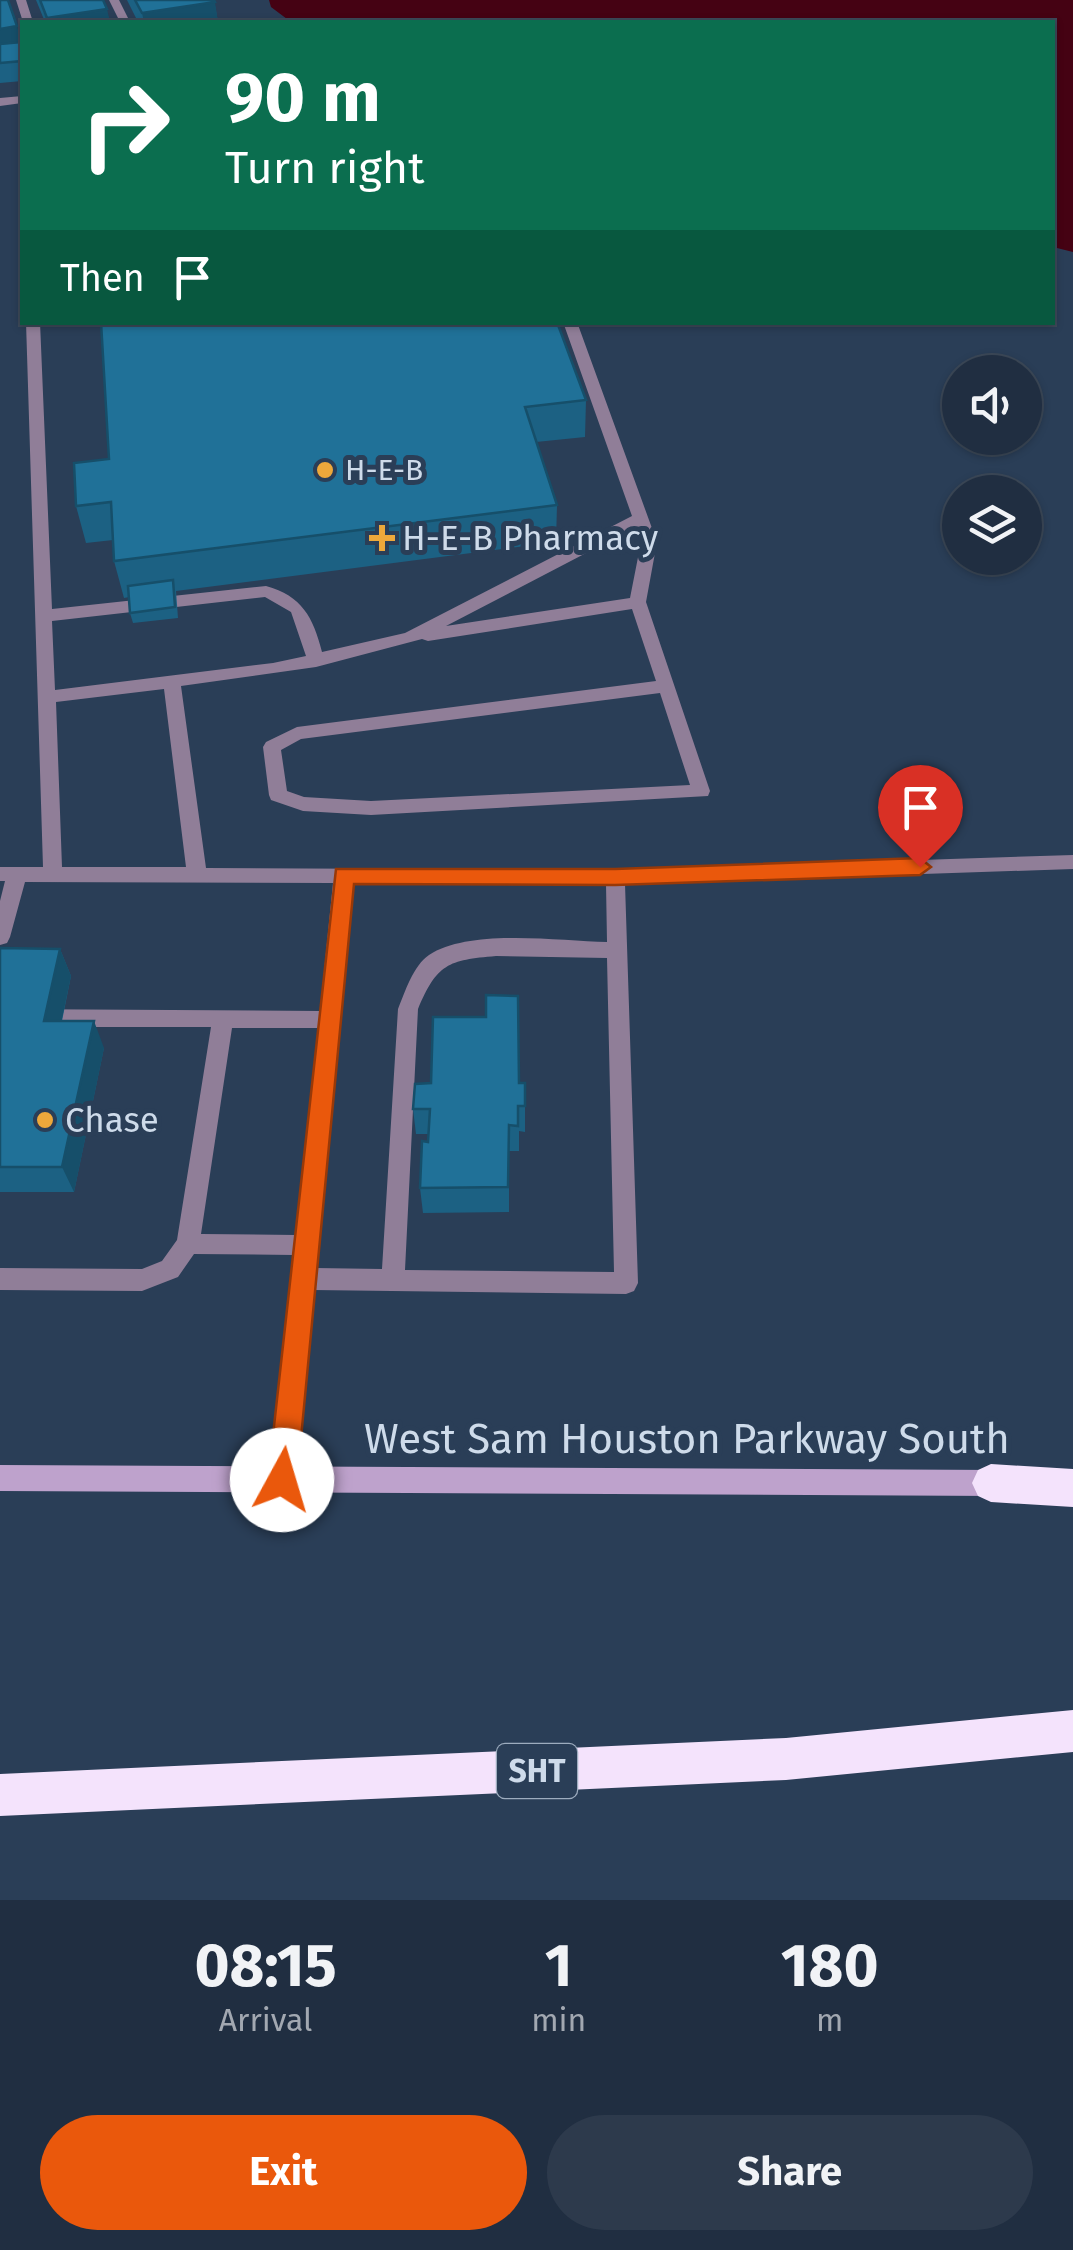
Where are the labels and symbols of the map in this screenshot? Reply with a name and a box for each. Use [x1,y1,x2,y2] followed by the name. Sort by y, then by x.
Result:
[345,452,423,488] place label: H-E-B
[314,459,336,481] marker: H-E-B
[402,517,658,559] place label: H-E-B Pharmacy
[371,527,393,549] marker: H-E-B Pharmacy
[878,765,963,868] pin
[65,1099,159,1141] place label: Chase
[34,1109,56,1131] marker: Chase
[364,1414,1010,1464] street label: West Sam Houston Parkway South
[230,1428,334,1532] position arrow
[497,1744,577,1798] road number: SHT

